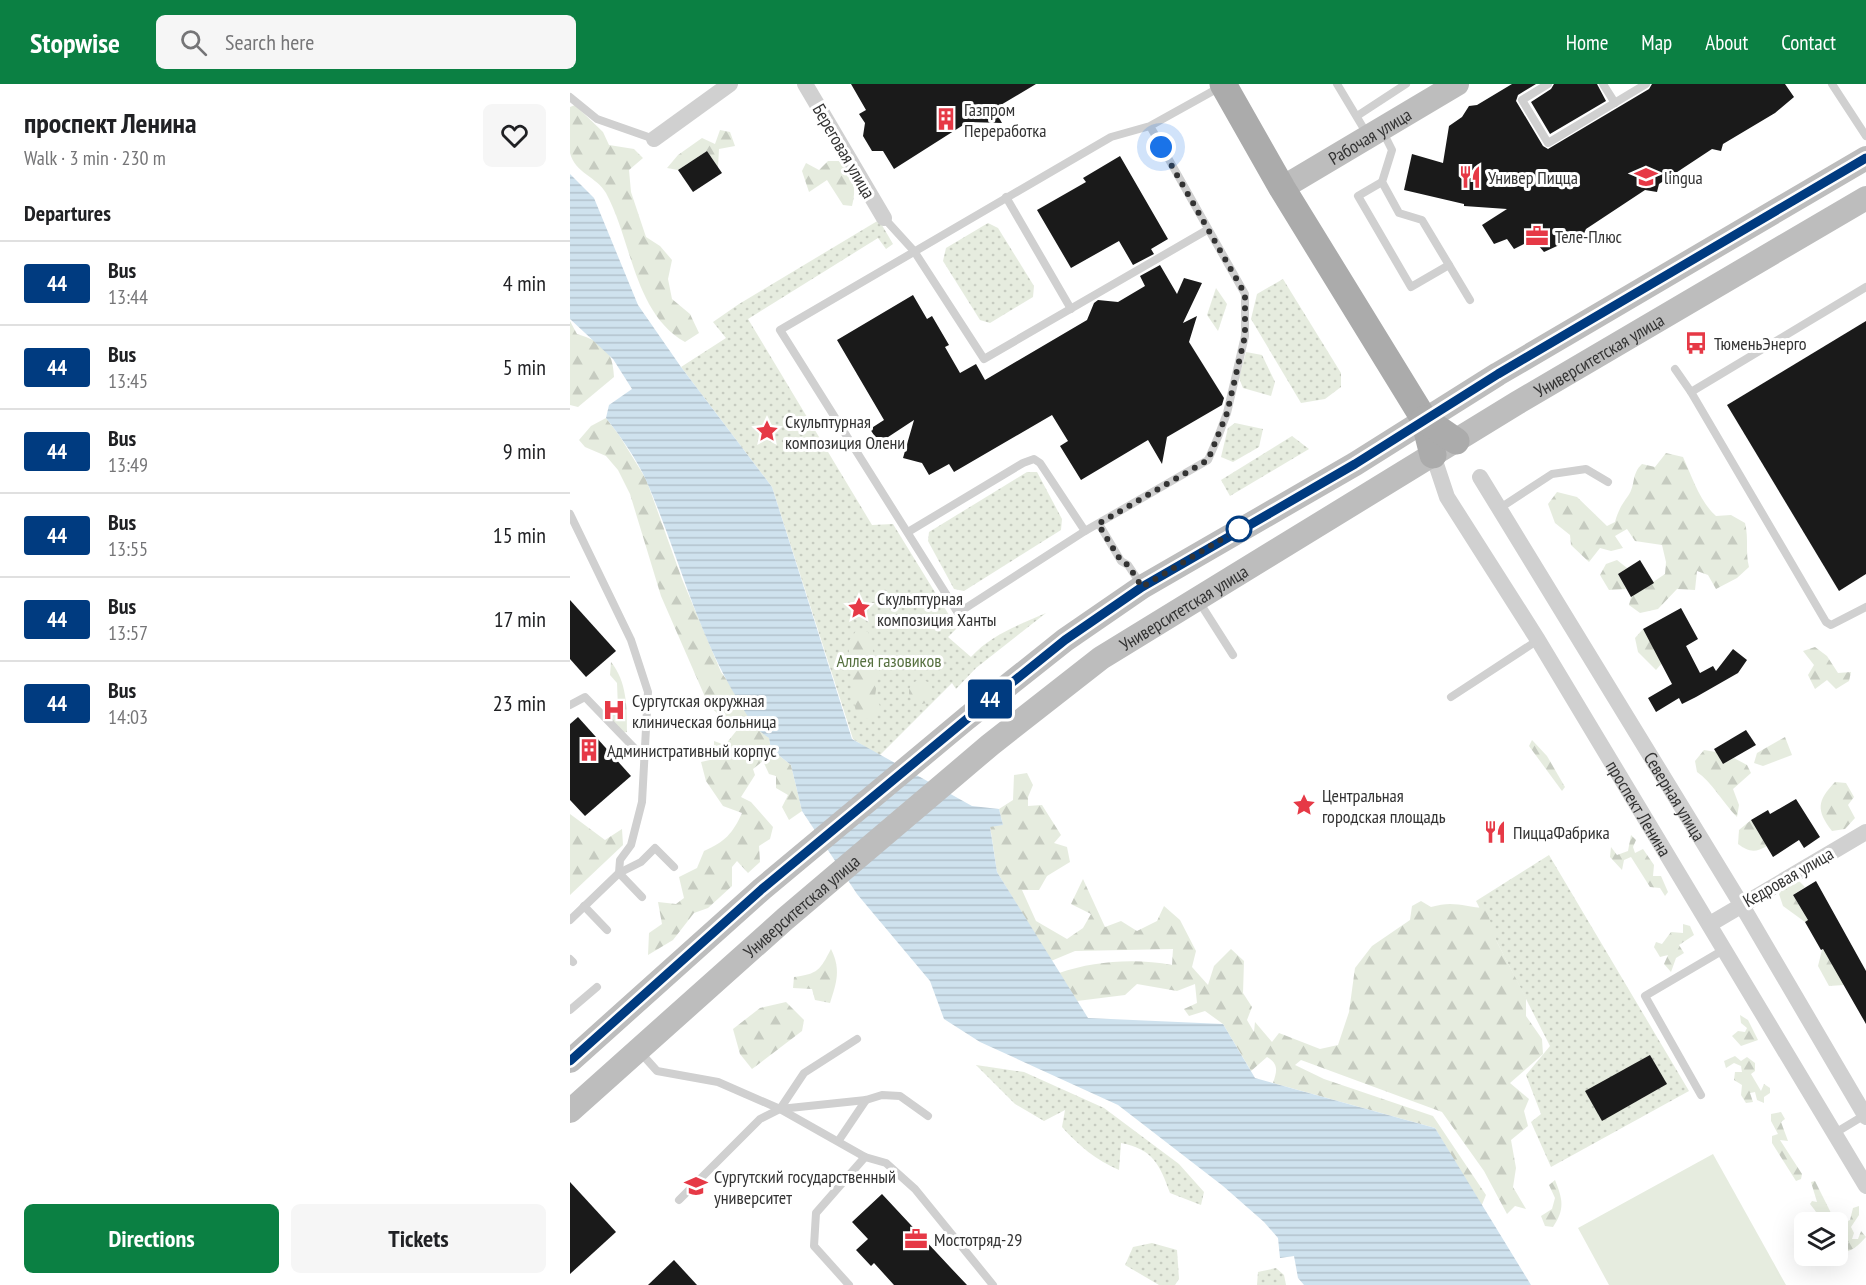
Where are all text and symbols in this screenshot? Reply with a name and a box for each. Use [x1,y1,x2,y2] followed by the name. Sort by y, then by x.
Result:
[156,15,576,69] search box
[30,24,120,61] text: Stopwise
[177,26,210,59] icon: search
[225,28,314,56] text: Search here
[1566,29,1608,56] text: Home
[1641,29,1672,56] text: Map
[1705,29,1748,56] text: About
[1781,29,1836,56] text: Contact
[964,98,1046,142] place label: Газпром Переработка
[808,99,880,203] street label: Береговая улица
[1324,102,1415,169] street label: Рабочая улица
[24,104,197,141] text: проспект Ленина
[483,104,546,167] button: heart
[933,106,959,132] building icon: Газпром Переработка
[1146,132,1176,162] your location
[24,145,166,171] text: Walk · 3 min · 230 m
[1457,164,1483,190] restaurant icon: Универ Пицца
[1633,164,1659,190] school or university icon: lingua
[1488,166,1578,189] place label: Универ Пицца
[1664,166,1703,189] place label: lingua
[24,199,111,227] text: Departures
[1524,223,1550,249] office icon: Теле-Плюс
[1555,225,1623,248] place label: Теле-Плюс
[108,256,136,284] text: Bus
[503,269,546,297] text: 4 min
[47,270,67,297] text: 44
[108,284,148,310] text: 13:44
[1530,308,1668,402] street label: Университетская улица
[1683,330,1709,356] bus stop icon: ТюменьЭнерго
[1714,332,1807,355] place label: ТюменьЭнерго
[108,340,136,368] text: Bus
[503,353,546,381] text: 5 min
[47,354,67,381] text: 44
[108,368,148,394] text: 13:45
[785,410,905,454] place label: Скульптурная композиция Олени
[754,418,780,444] place icon: Скульптурная композиция Олени
[108,424,136,452] text: Bus
[503,437,546,465] text: 9 min
[47,438,67,465] text: 44
[108,452,148,478] text: 13:49
[108,508,136,536] text: Bus
[1226,516,1252,542] unlabelled marker
[493,521,546,549] text: 15 min
[47,522,67,549] text: 44
[108,536,148,562] text: 13:55
[1115,559,1252,656] street label: Университетская улица
[877,587,996,631] place label: Скульптурная композиция Ханты
[108,592,136,620] text: Bus
[846,595,872,621] place icon: Скульптурная композиция Ханты
[494,605,546,633] text: 17 min
[47,606,67,633] text: 44
[108,620,148,646] text: 13:57
[837,649,941,672] park label: Аллея газовиков
[108,676,136,704] text: Bus
[963,680,1017,718] line badge: 44
[980,686,1000,713] text: 44
[493,689,546,717] text: 23 min
[632,689,777,733] place label: Сургутская окружная клиническая больница
[47,690,67,717] text: 44
[601,697,627,723] hospital icon: Сургутская окружная клиническая больница
[108,704,148,730] text: 14:03
[576,737,602,763] building icon: Административный корпус
[607,739,777,762] place label: Административный корпус
[1639,747,1711,845] street label: Северная улица
[1601,756,1677,861] street label: проспект Ленина
[1322,784,1446,828] place label: Центральная городская площадь
[1291,792,1317,818] place icon: Центральная городская площадь
[1482,819,1508,845] restaurant icon: ПиццаФабрика
[1513,821,1610,844] place label: ПиццаФабрика
[1739,842,1837,912] street label: Кедровая улица
[738,849,864,963] street label: Университетская улица
[714,1165,896,1209] place label: Сургутский государственный университет
[683,1173,709,1199] school or university icon: Сургутский государственный университет
[24,1204,279,1273] button: Directions
[291,1204,546,1273] button: Tickets
[1794,1212,1848,1266] map controls
[1794,1212,1848,1266] button: layers
[903,1226,929,1252] office icon: Мостотряд-29
[934,1228,1022,1251] place label: Мостотряд-29

